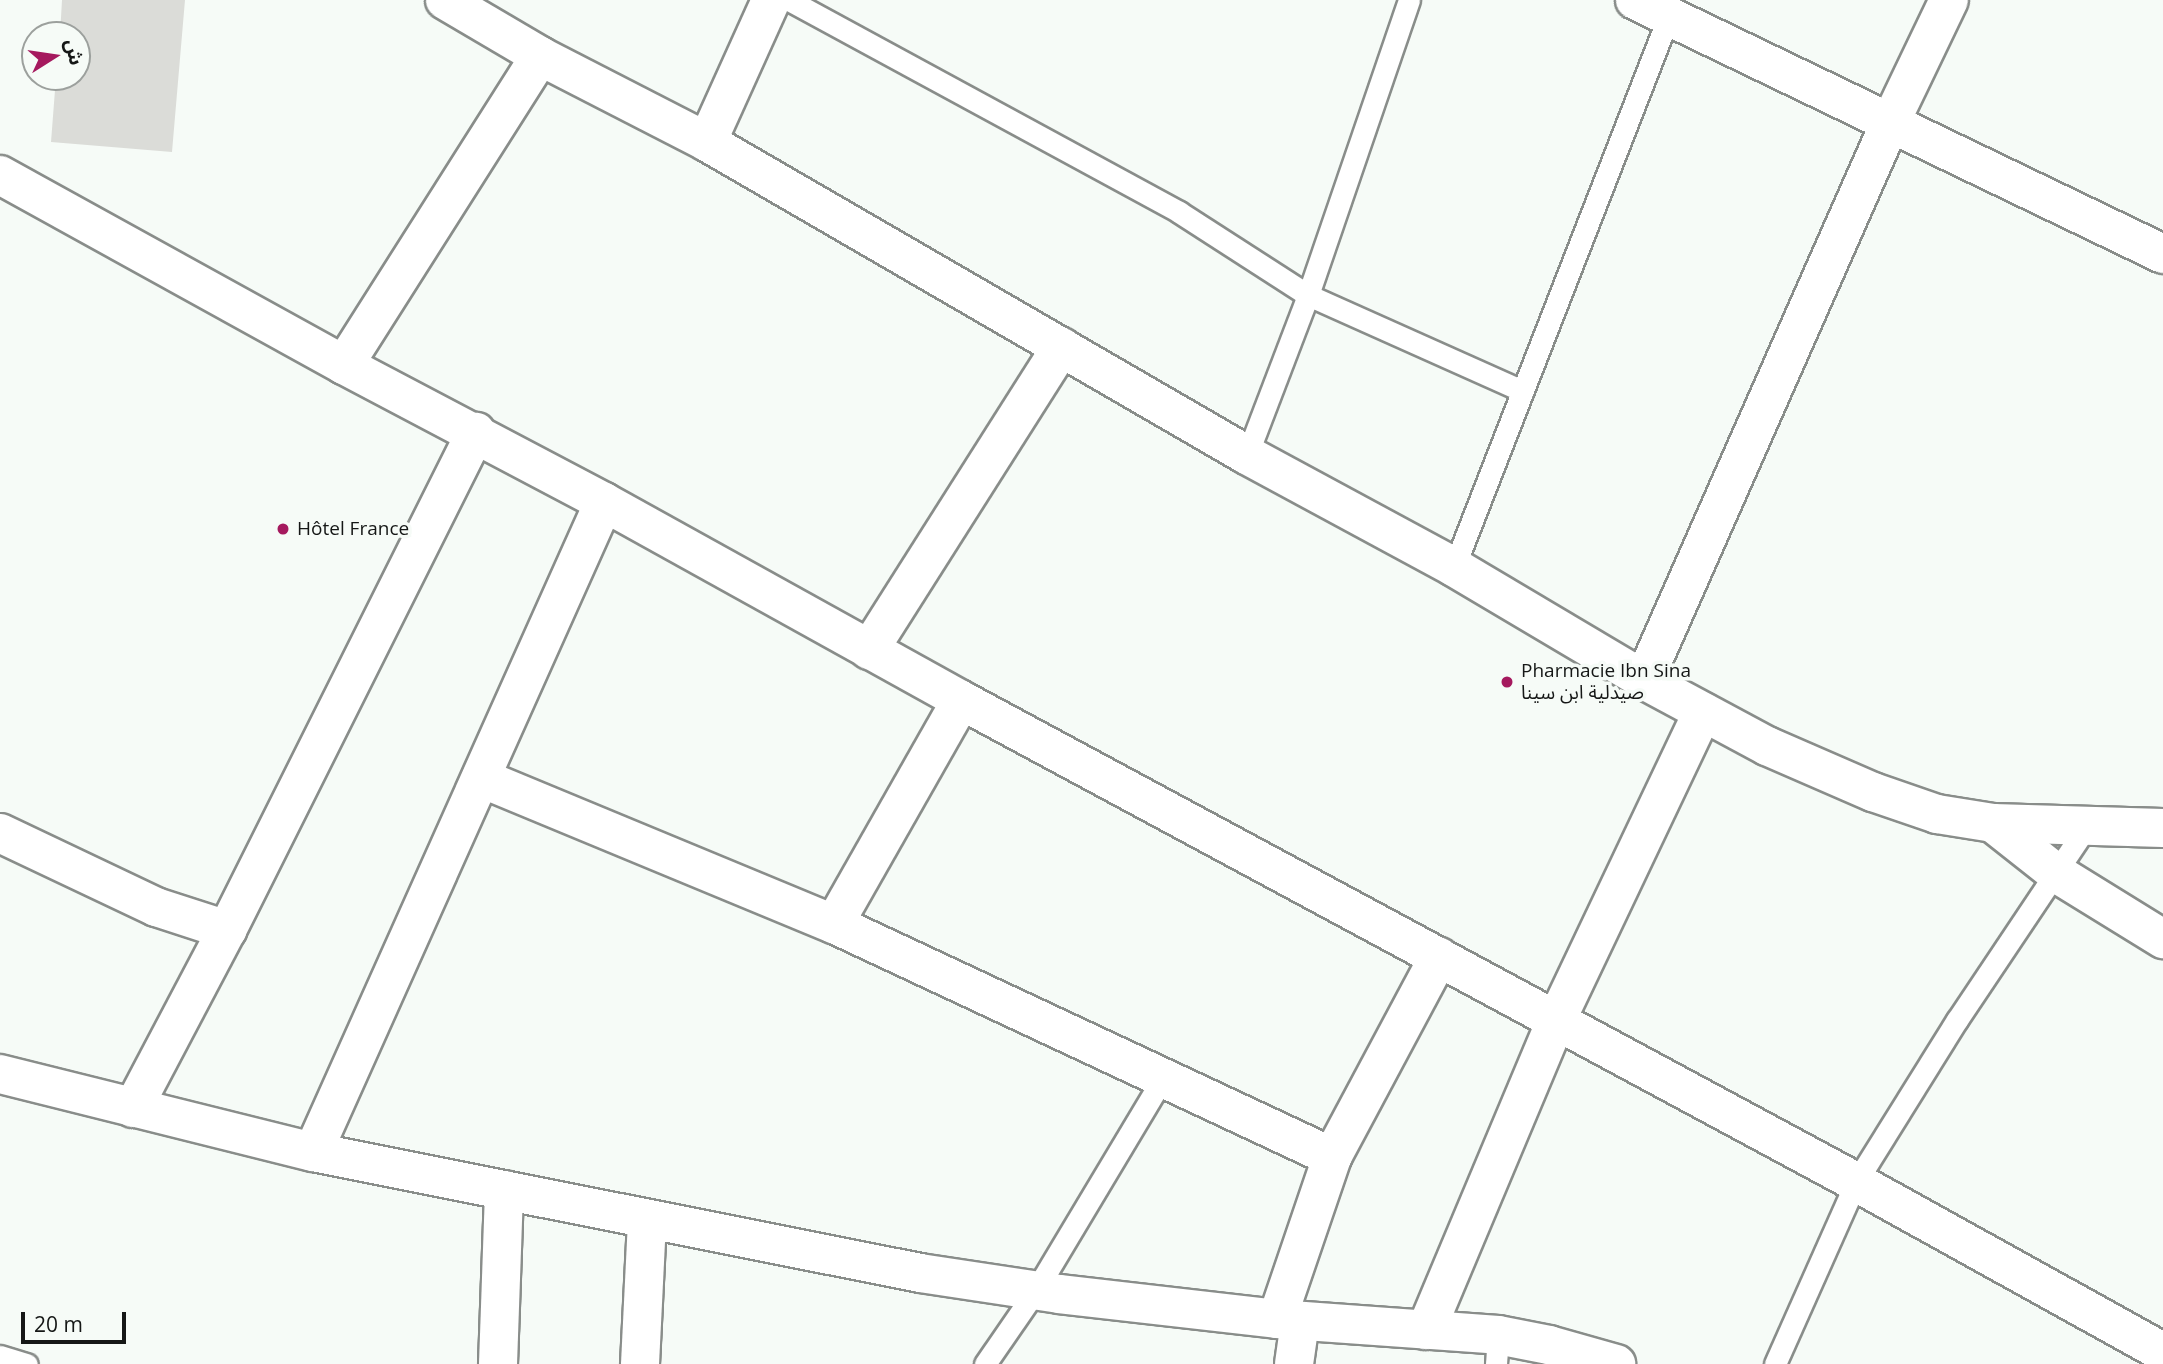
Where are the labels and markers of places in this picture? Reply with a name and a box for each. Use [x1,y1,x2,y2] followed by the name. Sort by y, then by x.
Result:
[297,518,409,540] place label: Hôtel France
[275,521,291,537] marker: Hôtel France
[1521,660,1691,704] place label: Pharmacie Ibn Sina صيدلية ابن سينا
[1499,674,1515,690] marker: Pharmacie Ibn Sina صيدلية ابن سينا

